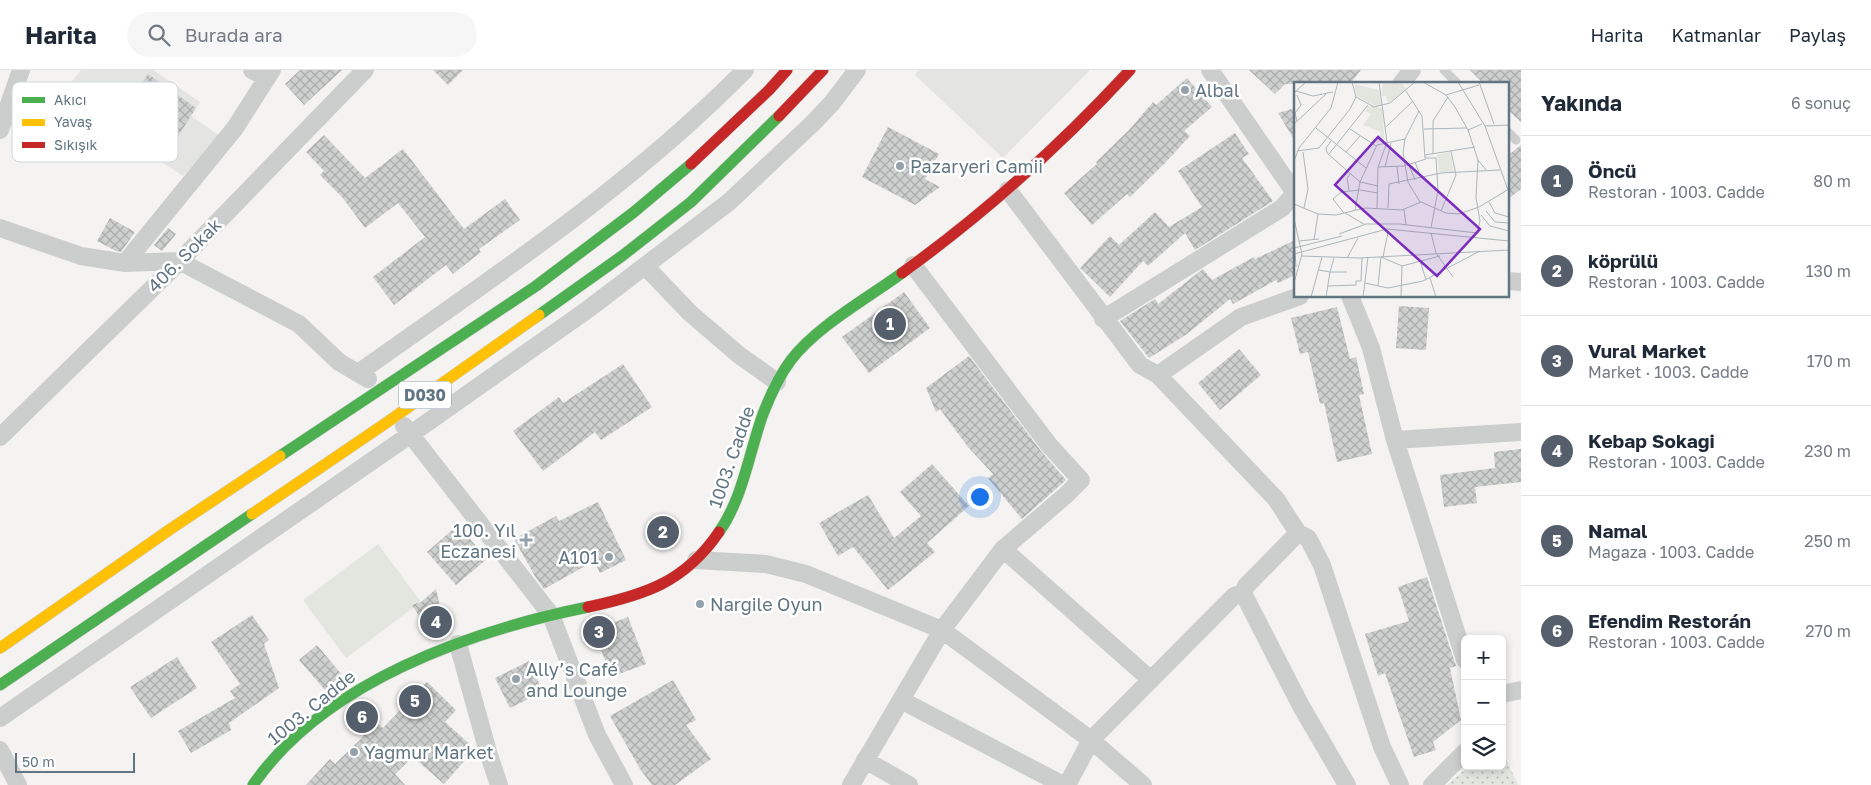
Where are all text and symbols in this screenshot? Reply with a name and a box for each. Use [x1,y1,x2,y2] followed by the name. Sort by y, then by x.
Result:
[127,12,477,57] search box
[25,20,97,49] text: Harita
[145,21,173,49] icon: search
[185,23,283,46] text: Burada ara
[1590,24,1643,46] text: Harita
[1671,24,1761,46] text: Katmanlar
[1789,24,1846,46] text: Paylaş
[1195,79,1240,101] place label: Albal
[12,82,178,162] legend
[1294,82,1508,298] inset map
[1179,84,1191,96] marker: Albal
[1541,90,1622,116] text: Yakında
[54,91,86,108] text: Akıcı
[1791,93,1851,113] text: 6 sonuç
[54,113,92,130] text: Yavaş
[54,136,98,153] text: Sıkışık
[910,155,1043,177] place label: Pazaryeri Camii
[1588,159,1636,182] text: Öncü
[894,160,906,172] marker: Pazaryeri Camii
[1553,171,1561,191] text: 1
[1813,171,1851,191] text: 80 m
[1588,182,1765,202] text: Restoran · 1003. Cadde
[142,213,226,297] street label: 406. Sokak
[1588,249,1658,272] text: köprülü
[1552,261,1562,281] text: 2
[1806,261,1851,281] text: 130 m
[1588,272,1765,292] text: Restoran · 1003. Cadde
[874,305,906,343] pin: 1
[1588,339,1706,362] text: Vural Market
[1552,351,1562,371] text: 3
[1807,351,1851,371] text: 170 m
[1588,362,1749,382] text: Market · 1003. Cadde
[399,382,451,408] road number: D030
[703,403,759,511] street label: 1003. Cadde
[1588,429,1715,452] text: Kebap Sokaği
[1552,441,1562,461] text: 4
[1804,441,1851,461] text: 230 m
[1588,452,1765,472] text: Restoran · 1003. Cadde
[967,484,993,510] your location
[647,513,679,551] pin: 2
[440,519,516,562] place label: 100. Yıl Eczanesi
[1588,519,1647,542] text: Namal
[1552,531,1562,551] text: 5
[1804,531,1851,551] text: 250 m
[520,534,532,546] marker: 100. Yıl Eczanesi
[1588,542,1754,562] text: Mağaza · 1003. Cadde
[558,546,599,568] place label: A101
[603,551,615,563] marker: A101
[710,593,822,615] place label: Nargile Oyun
[694,598,706,610] marker: Nargile Oyun
[420,603,452,641] pin: 4
[1588,609,1751,632] text: Efendim Restorán
[583,613,615,651] pin: 3
[1552,621,1562,641] text: 6
[1805,621,1851,641] text: 270 m
[1588,632,1765,652] text: Restoran · 1003. Cadde
[1461,635,1506,770] map controls
[1461,635,1506,680] button: +
[526,658,627,701] place label: Ally’s Café and Lounge
[263,665,359,749] street label: 1003. Cadde
[510,673,522,685] marker: Ally’s Café and Lounge
[1461,680,1506,725] button: −
[399,682,431,720] pin: 5
[346,698,378,736] pin: 6
[1461,725,1506,770] button: layers
[364,741,494,763] place label: Yağmur Market
[348,746,360,758] marker: Yağmur Market
[15,750,135,773] scale bar
[22,753,55,770] text: 50 m

